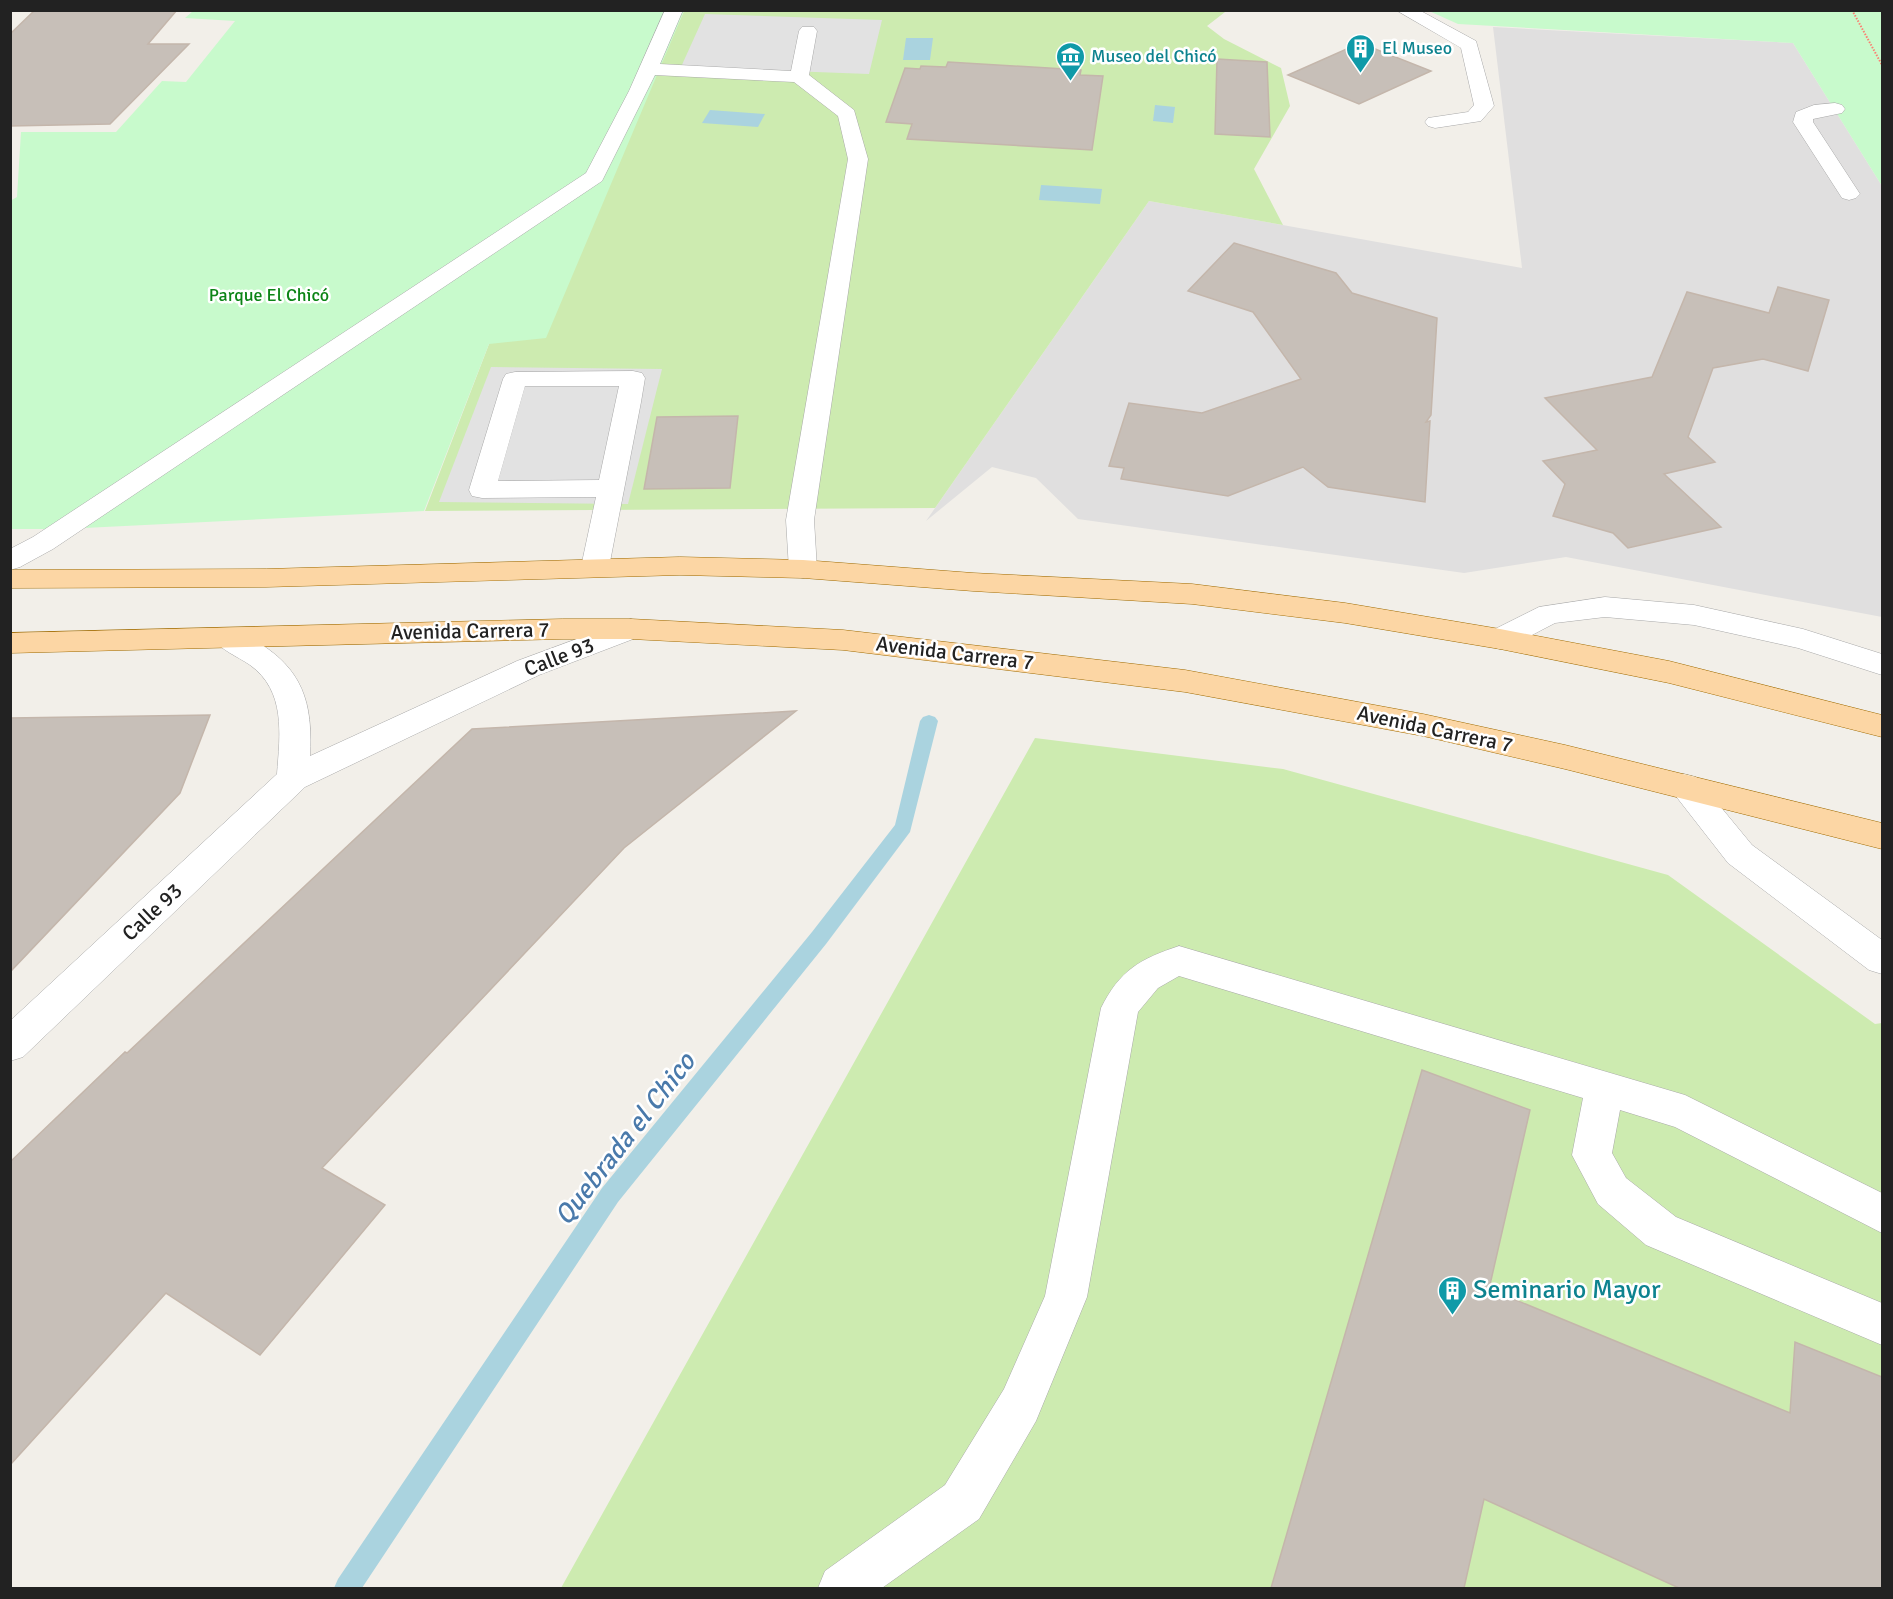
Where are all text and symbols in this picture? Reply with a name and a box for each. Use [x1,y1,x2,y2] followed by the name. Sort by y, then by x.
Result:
[1345,32,1377,74] building icon: El Museo
[1382,37,1452,59] place label: El Museo
[1054,40,1086,82] museum icon: Museo del Chicó
[1091,45,1217,67] place label: Museo del Chicó
[209,284,329,306] park label: Parque El Chicó
[390,617,550,645] street label: Avenida Carrera 7
[875,630,1035,676] street label: Avenida Carrera 7
[520,632,598,682] street label: Calle 93
[1355,700,1515,758] street label: Avenida Carrera 7
[116,878,188,946] street label: Calle 93
[547,1045,704,1232] water label: Quebrada el Chico
[1436,1274,1468,1316] building icon: Seminario Mayor
[1473,1274,1661,1306] place label: Seminario Mayor

